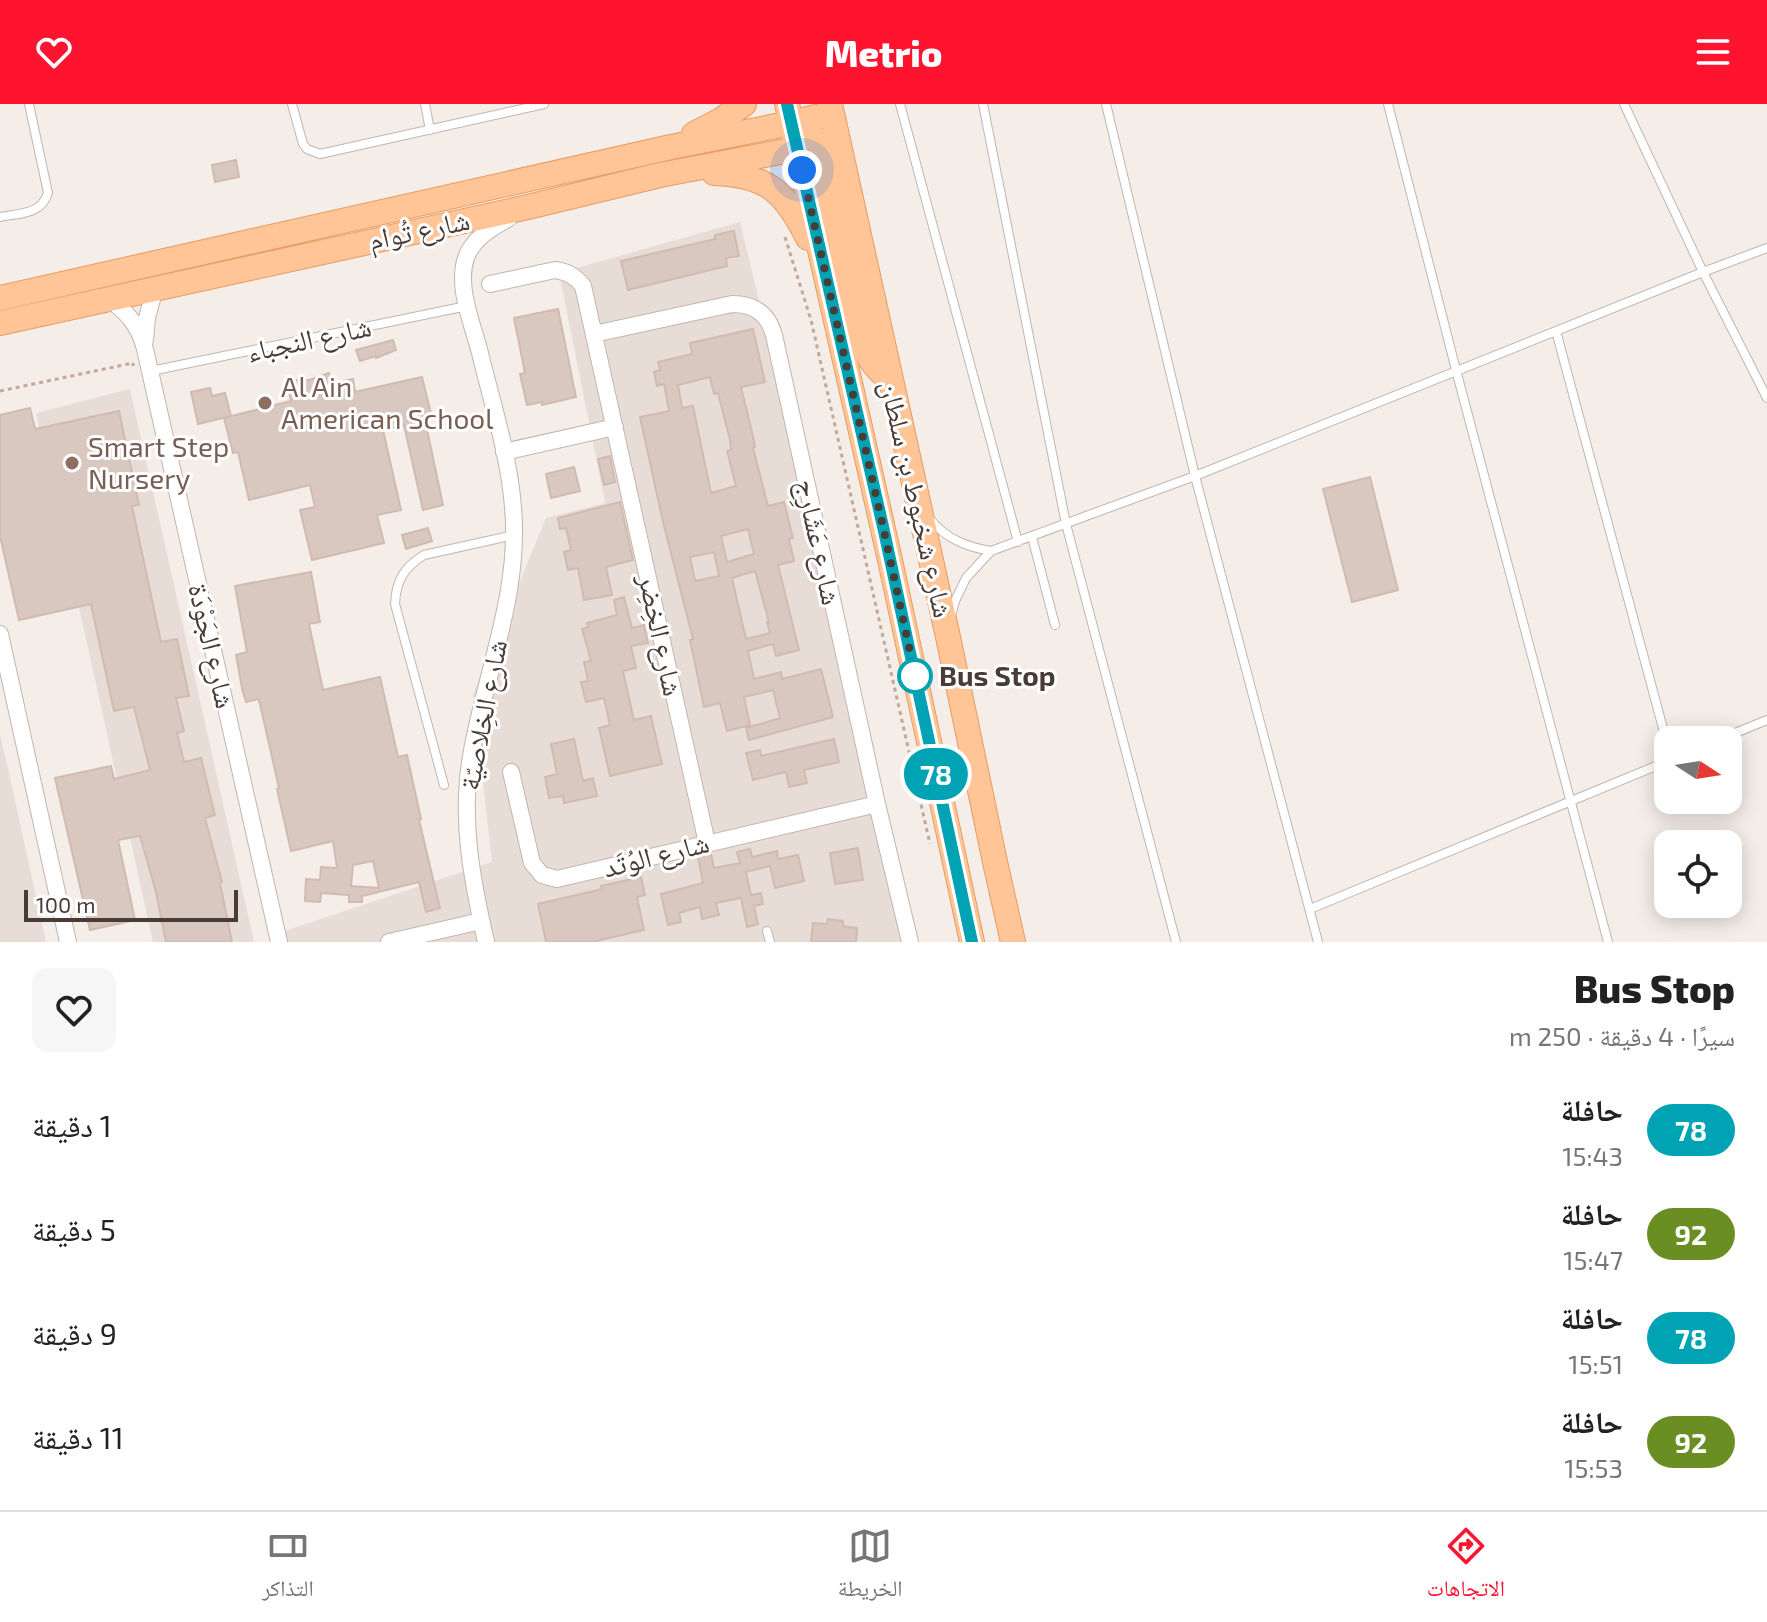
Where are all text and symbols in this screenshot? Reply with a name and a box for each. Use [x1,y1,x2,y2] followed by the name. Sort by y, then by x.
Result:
[32,30,76,74] icon: heart
[1691,30,1735,74] icon: menu
[825,31,942,74] text: Metrio
[782,150,822,190] your location
[365,202,473,259] street label: شارع تُوام
[243,308,375,370] street label: شارع النجباء
[281,369,494,435] place label: Al Ain American School
[872,377,962,621] street label: شارع شخبوط بن سلطان
[256,394,274,412] marker: Al Ain American School
[88,429,229,495] place label: Smart Step Nursery
[63,454,81,472] marker: Smart Step Nursery
[785,476,850,609] street label: شارع عَشَارِج
[630,570,691,699] street label: شارع الخِضِر
[180,580,244,712] street label: شارع الجَوْدَة
[451,637,515,793] street label: شارع الخِلاصيّة
[939,658,1056,692] place label: Bus Stop
[898,659,932,693] marker: Bus Stop
[1654,726,1742,814] north arrow
[1654,726,1742,918] map controls
[900,748,972,800] line badge: 78
[920,757,952,791] text: 78
[599,824,713,886] street label: شارع الوُتَد
[1654,830,1742,918] button: locate
[24,886,238,922] scale bar
[36,891,95,917] text: 100 m
[1574,965,1735,1011] text: Bus Stop
[32,968,116,1052] button: heart
[1509,1020,1735,1051] text: سيرًا · 4 دقيقة · 250 m
[1561,1091,1623,1127] text: حافلة
[32,1107,112,1143] text: 1 دقيقة
[1675,1113,1707,1147] text: 78
[1562,1140,1623,1171] text: 15:43
[1561,1195,1623,1231] text: حافلة
[32,1211,116,1247] text: 5 دقيقة
[1675,1217,1707,1251] text: 92
[1563,1244,1623,1275] text: 15:47
[1561,1299,1623,1335] text: حافلة
[32,1315,117,1351] text: 9 دقيقة
[1675,1321,1707,1355] text: 78
[1568,1348,1623,1379] text: 15:51
[1561,1403,1623,1439] text: حافلة
[32,1419,124,1455] text: 11 دقيقة
[1675,1425,1707,1459] text: 92
[1564,1452,1623,1483] text: 15:53
[262,1524,314,1610] tab: التذاكر
[838,1524,903,1610] tab: الخريطة
[1427,1524,1505,1610] tab: الاتجاهات

